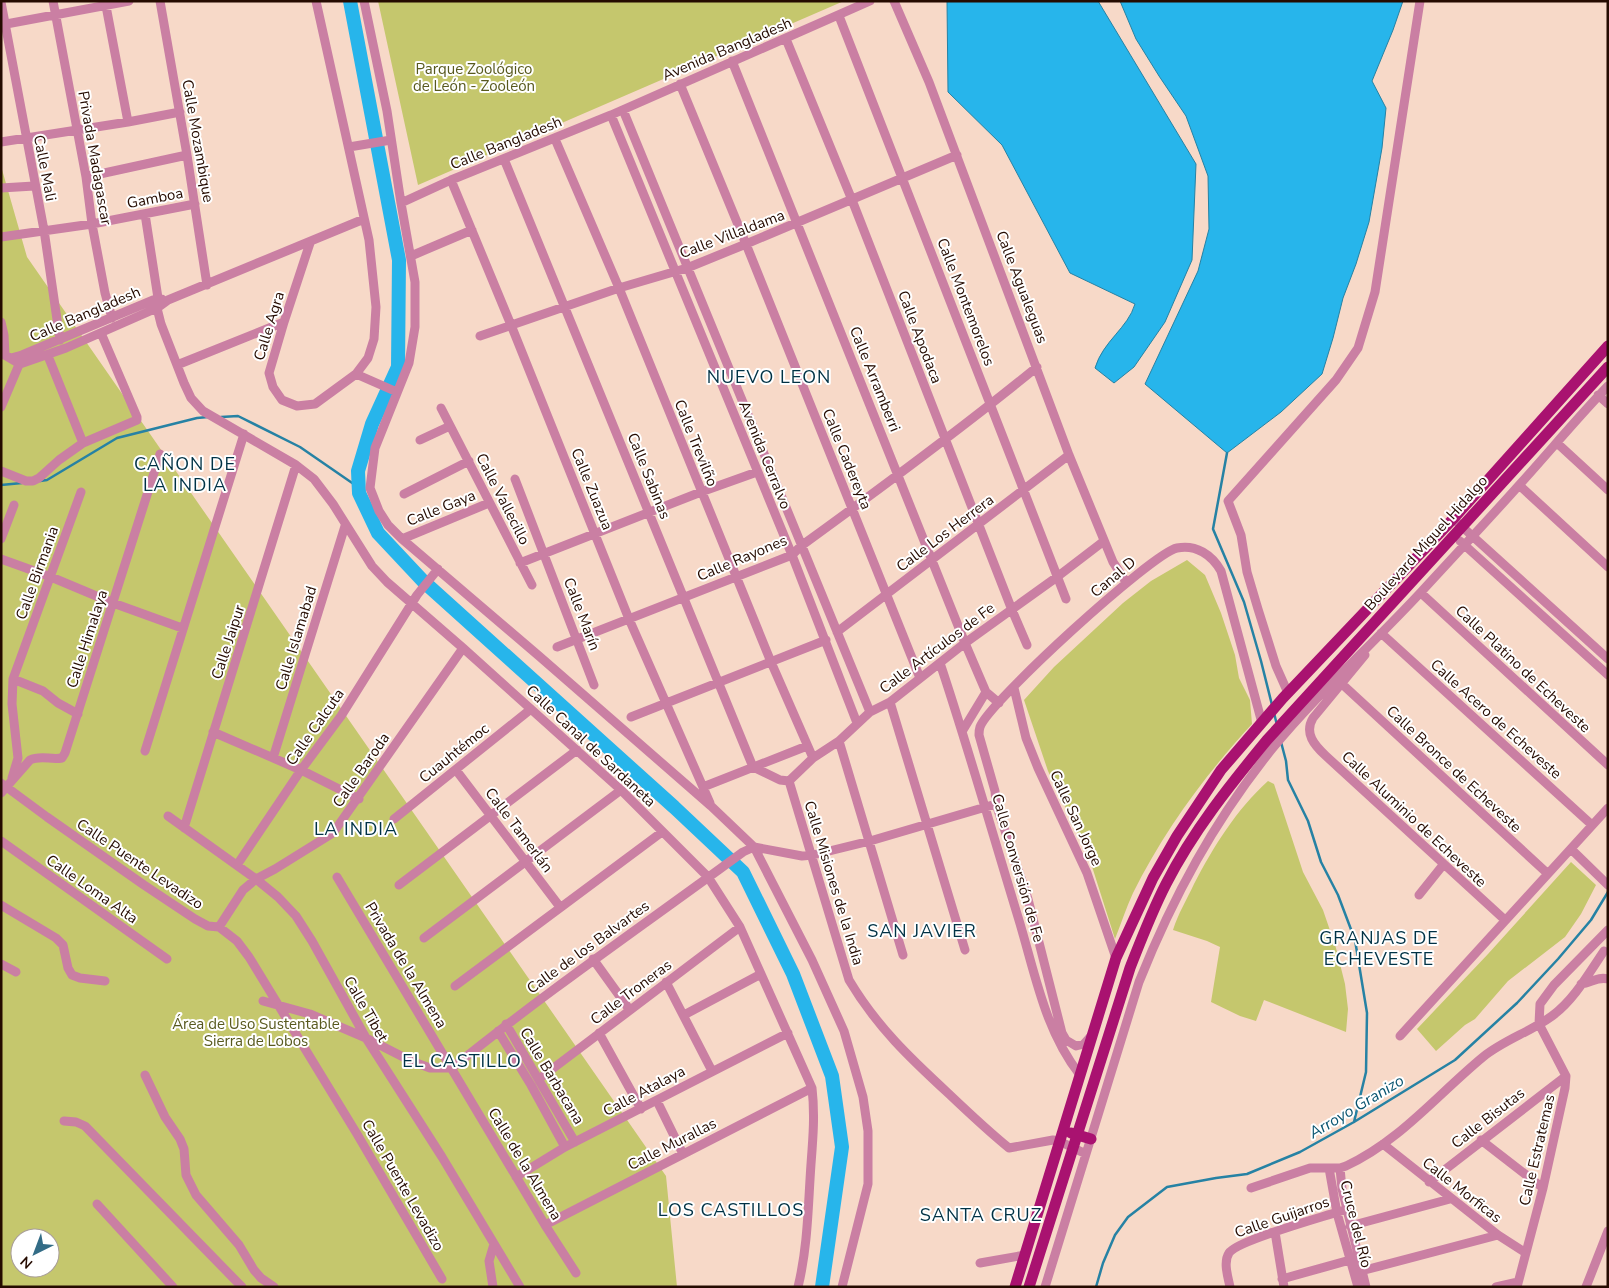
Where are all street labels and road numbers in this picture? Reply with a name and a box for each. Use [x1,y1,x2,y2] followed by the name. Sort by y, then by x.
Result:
[659,13,795,85] street label: Avenida Bangladesh
[177,78,219,204] street label: Calle Mozambique
[73,89,117,227] street label: Privada Madagascar
[447,111,565,175] street label: Calle Bangladesh
[29,133,61,203] street label: Calle Mali
[125,183,185,213] street label: Gamboa
[677,205,787,263] street label: Calle Villaldama
[991,228,1053,346] street label: Calle Agualeguas
[932,235,1000,369] street label: Calle Montemorelos
[26,282,144,346] street label: Calle Bangladesh
[893,288,947,386] street label: Calle Apodaca
[249,289,289,363] street label: Calle Agra
[845,323,905,435] street label: Calle Arramberri
[669,397,723,489] street label: Calle Trevilño
[734,398,796,512] street label: Avenida Cerralvo
[818,406,876,512] street label: Calle Cadereyta
[623,430,675,522] street label: Calle Sabinas
[566,445,618,533] street label: Calle Zuazua
[471,450,535,548] street label: Calle Vallecillo
[1360,471,1492,615] street label: Boulevard Miguel Hidalgo
[404,485,478,531] street label: Calle Gaya
[892,490,998,576] street label: Calle Los Herrera
[11,523,63,623] street label: Calle Birmania
[694,530,790,586] street label: Calle Rayones
[1086,552,1140,602] street label: Canal D
[559,575,605,653] street label: Calle Marín
[271,583,321,693] street label: Calle Islamabad
[62,587,112,691] street label: Calle Himalaya
[875,598,999,698] street label: Calle Artículos de Fe
[1451,601,1595,737] street label: Calle Platino de Echeveste
[207,602,250,682] street label: Calle Jaipur
[1426,655,1566,783] street label: Calle Acero de Echeveste
[522,681,660,811] street label: Calle Canal de Sardaneta
[281,685,349,769] street label: Calle Calcuta
[1382,701,1526,837] street label: Calle Bronce de Echeveste
[415,719,493,787] street label: Cuauhtémoc
[328,729,394,811] street label: Calle Baroda
[1337,746,1491,892] street label: Calle Aluminio de Echeveste
[1045,767,1107,869] street label: Calle San Jorge
[481,784,557,876] street label: Calle Tamerlán
[987,791,1049,945] street label: Calle Conversión de Fe
[799,798,869,968] street label: Calle Misiones de la India
[73,814,207,914] street label: Calle Puente Levadizo
[42,850,142,928] street label: Calle Loma Alta
[523,896,653,998] street label: Calle de los Balvartes
[360,898,452,1032] street label: Privada de la Almena
[586,955,676,1029] street label: Calle Troneras
[339,972,393,1046] street label: Calle Tibet
[515,1024,589,1128] street label: Calle Barbacana
[599,1061,689,1121] street label: Calle Atalaya
[1447,1083,1529,1153] street label: Calle Bisutas
[1514,1092,1560,1208] street label: Calle Estratemas
[483,1104,567,1224] street label: Calle de la Almena
[624,1113,720,1175] street label: Calle Murallas
[357,1116,449,1254] street label: Calle Puente Levadizo
[1418,1153,1506,1227] street label: Calle Morficas
[1335,1178,1377,1270] street label: Cruce del Río
[1232,1191,1332,1243] street label: Calle Guijarros

